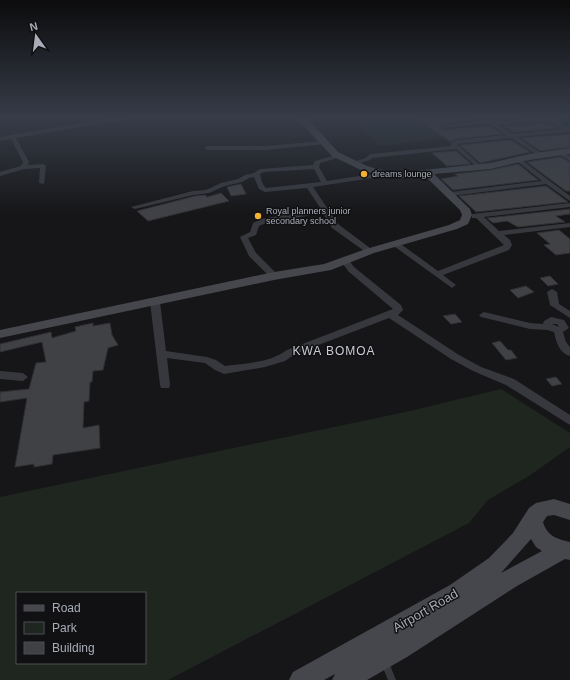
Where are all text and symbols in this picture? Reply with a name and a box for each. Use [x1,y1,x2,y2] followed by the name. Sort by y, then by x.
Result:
[16,16,56,56] north arrow
[28,20,39,33] text: N
[359,169,369,179] marker: dreams lounge
[372,169,432,179] place label: dreams lounge
[266,206,351,226] place label: Royal planners junior secondary school
[253,211,263,221] marker: Royal planners junior secondary school
[292,344,376,358] district label: KWA BOMOA
[390,586,461,635] street label: Airport Road
[16,592,146,664] legend
[52,601,81,615] text: Road
[52,621,78,635] text: Park
[52,641,95,655] text: Building

